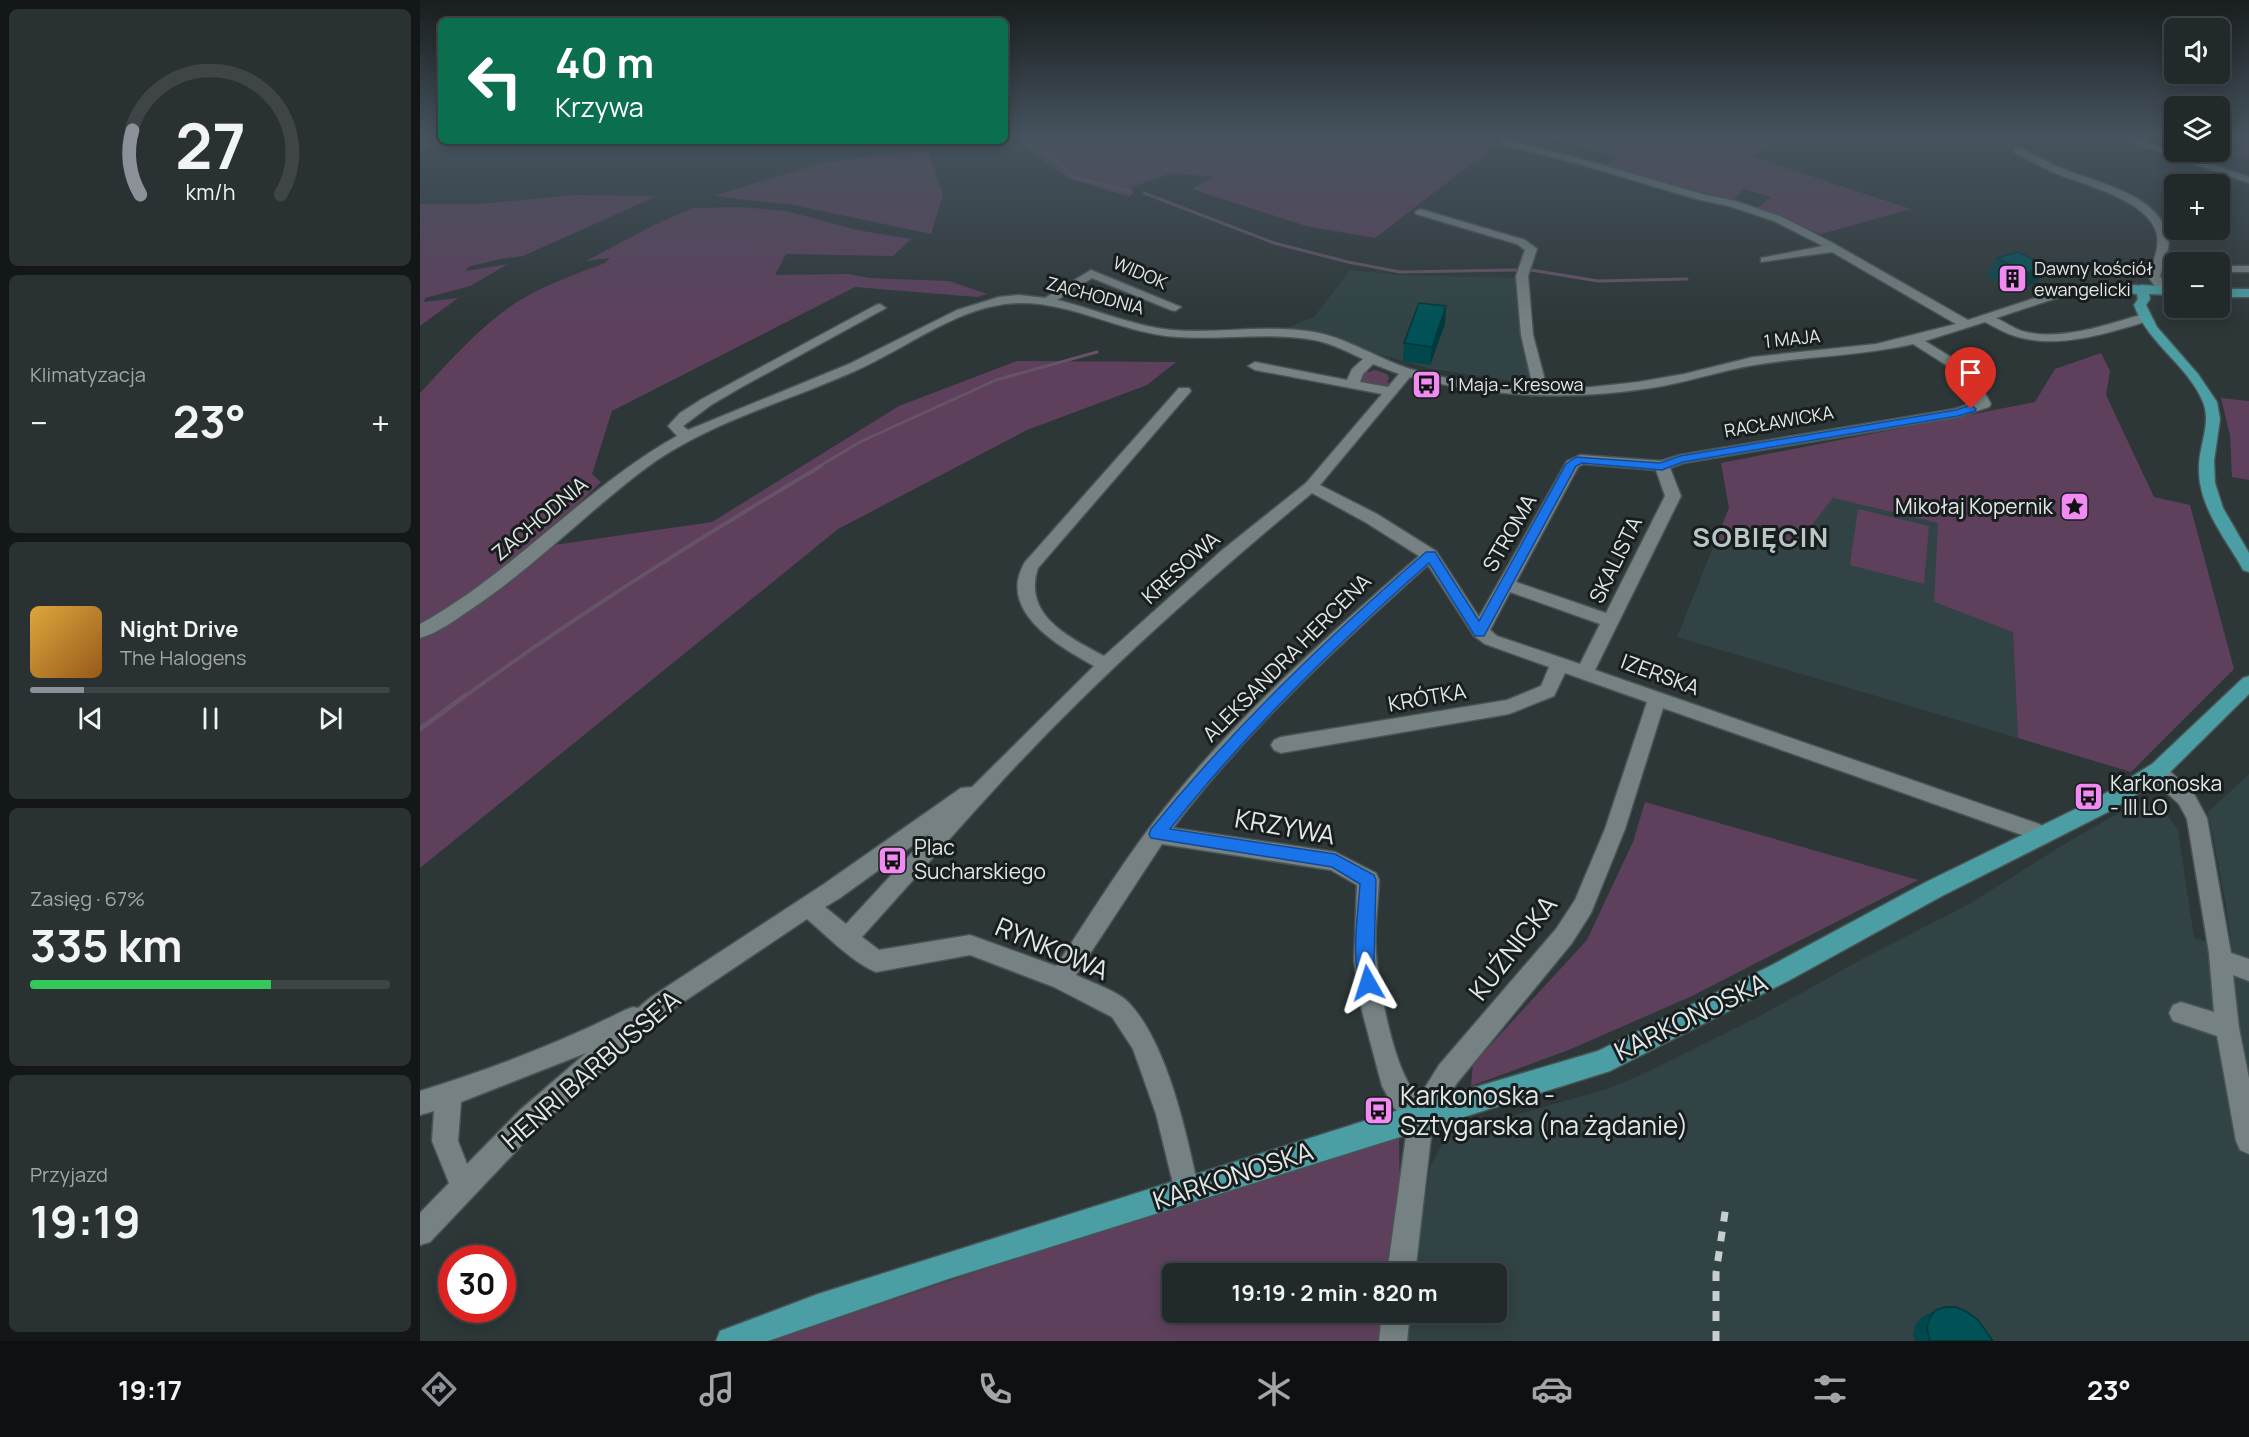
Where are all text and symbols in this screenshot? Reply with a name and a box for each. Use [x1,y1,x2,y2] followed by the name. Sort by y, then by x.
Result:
[2164,18,2230,318] map controls
[2164,18,2230,84] button: sound
[555,33,654,91] text: 40 m
[456,42,534,120] icon: left
[555,88,644,125] text: Krzywa
[2164,96,2230,162] button: layers
[175,102,245,188] text: 27
[2164,174,2230,240] button: +
[185,177,235,206] text: km/h
[1110,250,1172,294] street label: WIDOK
[2164,252,2230,318] button: −
[2034,256,2153,301] place label: Dawny kościół ewangelicki
[1997,263,2029,295] building icon: Dawny kościół ewangelicki
[1044,270,1147,320] street label: ZACHODNIA
[1763,323,1822,353] street label: 1 MAJA
[1945,347,1996,409] pin
[1954,356,1987,389] icon: arrive
[30,361,146,388] text: Klimatyzacja
[1411,369,1443,401] bus stop icon: 1 Maja - Kresowa
[1448,372,1584,396] place label: 1 Maja - Kresowa
[173,390,246,452] text: 23°
[1722,399,1836,442] street label: RACŁAWICKA
[30,400,48,445] text: −
[371,400,390,445] text: +
[486,470,593,567] street label: ZACHODNIA
[1476,489,1542,576] street label: STROMA
[2058,491,2090,523] place icon: Mikołaj Kopernik
[1895,492,2054,520] place label: Mikołaj Kopernik
[1582,512,1648,607] street label: SKALISTA
[1692,518,1830,555] district label: SOBIĘCIN
[1135,525,1225,610] street label: KRESOWA
[1196,567,1377,748] street label: ALEKSANDRA HERCENA
[120,614,239,644] text: Night Drive
[120,644,246,671] text: The Halogens
[1617,647,1704,701] street label: IZERSKA
[1386,676,1468,718] street label: KRÓTKA
[74,702,107,735] icon: previous
[194,702,227,735] icon: pause
[314,702,347,735] icon: next
[2110,769,2222,821] place label: Karkonoska - III LO
[2073,780,2105,812] bus stop icon: Karkonoska - III LO
[1232,800,1338,853] street label: KRZYWA
[914,833,1046,885] place label: Plac Sucharskiego
[877,844,909,876] bus stop icon: Plac Sucharskiego
[30,885,145,912] text: Zasięg · 67%
[1460,887,1565,1007] street label: KUŹNICKA
[990,908,1115,988] street label: RYNKOWA
[30,914,182,976] text: 335 km
[1336,951,1400,1015] position arrow
[1608,963,1773,1069] street label: KARKONOSKA
[493,981,688,1157] street label: HENRI BARBUSSE'A
[1400,1077,1688,1143] place label: Karkonoska - Sztygarska (na żądanie)
[1363,1095,1395,1127] bus stop icon: Karkonoska - Sztygarska (na żądanie)
[1148,1132,1317,1218] street label: KARKONOSKA
[30,1161,108,1188] text: Przyjazd
[30,1190,141,1252] text: 19:19
[438,1245,516,1323] speed limit sign: 30
[1232,1278,1437,1308] text: 19:19 · 2 min · 820 m
[418,1368,460,1410] icon: directions
[696,1368,738,1410] icon: music
[974,1368,1016,1410] icon: phone
[1253,1368,1295,1410] icon: climate
[1531,1368,1573,1410] icon: car
[1809,1368,1851,1410] icon: filters
[118,1371,182,1408] text: 19:17
[2087,1371,2131,1408] text: 23°

